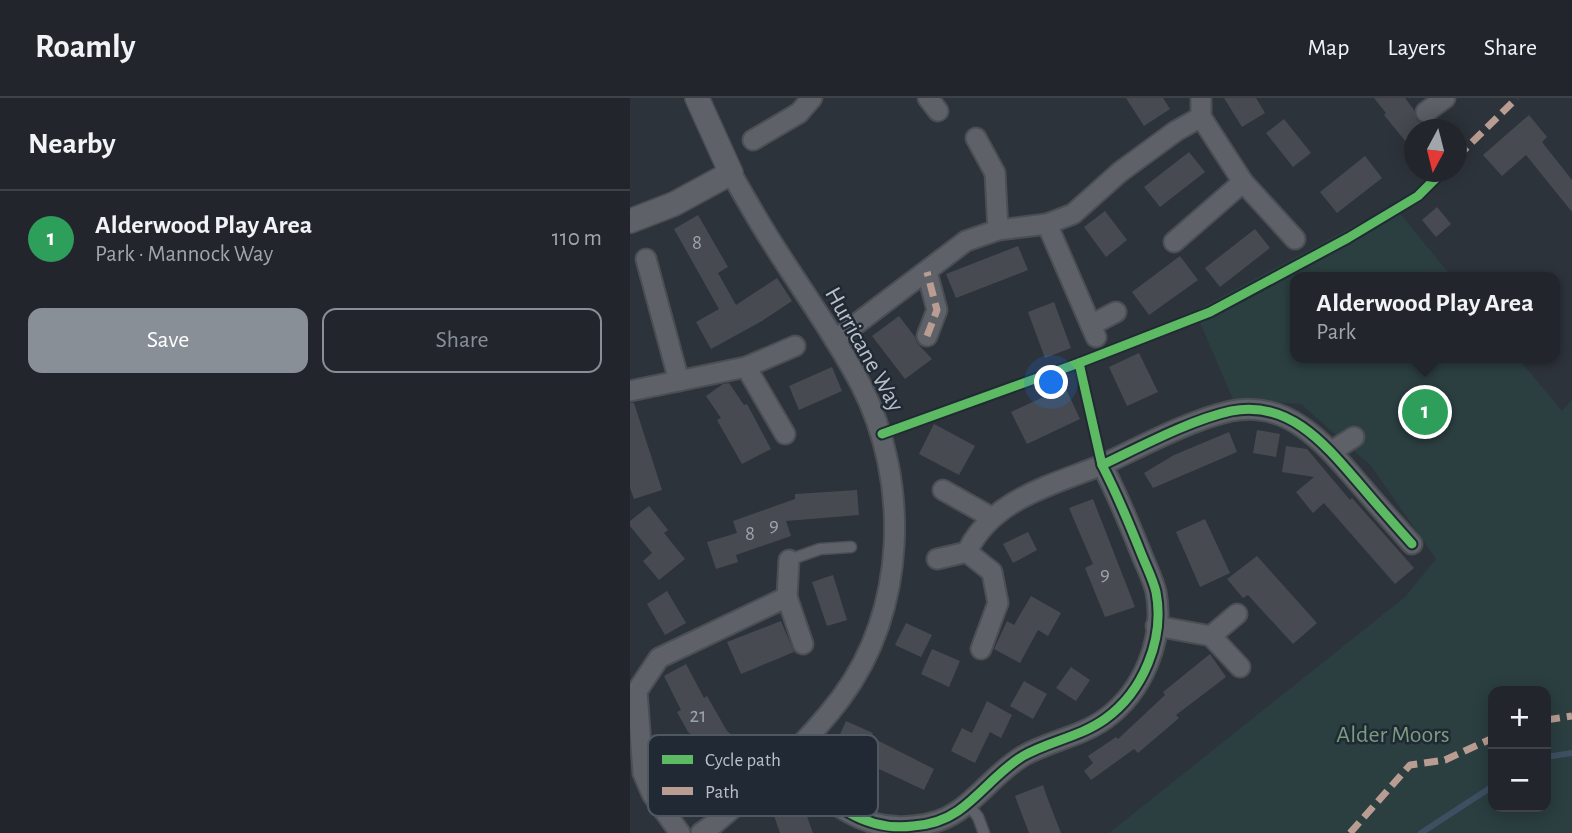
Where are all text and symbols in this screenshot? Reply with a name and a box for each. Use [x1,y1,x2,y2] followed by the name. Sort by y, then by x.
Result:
[35,31,135,64] text: Roamly
[1307,36,1349,60] text: Map
[1387,36,1446,60] text: Layers
[1484,36,1537,60] text: Share
[1404,119,1467,182] north arrow
[28,129,116,159] text: Nearby
[95,212,312,238] text: Alderwood Play Area
[47,227,55,250] text: 1
[552,227,602,250] text: 110 m
[692,232,702,253] house number: 8
[95,243,273,266] text: Park · Mannock Way
[1290,272,1560,363] popup
[820,283,908,416] street label: Hurricane Way
[1316,290,1534,316] text: Alderwood Play Area
[28,308,308,373] button: Save
[322,308,602,373] button: Share
[1316,321,1356,344] text: Park
[1034,365,1068,399] your location
[1402,386,1448,438] pin: 1
[769,514,779,535] house number: 9
[745,523,755,544] house number: 8
[1100,563,1110,584] house number: 9
[1488,686,1551,812] map controls
[1488,686,1551,749] button: +
[690,705,706,726] house number: 21
[1336,723,1450,747] park label: Alder Moors
[648,735,878,816] legend
[1488,749,1551,812] button: −
[705,751,781,770] text: Cycle path
[705,783,739,802] text: Path

